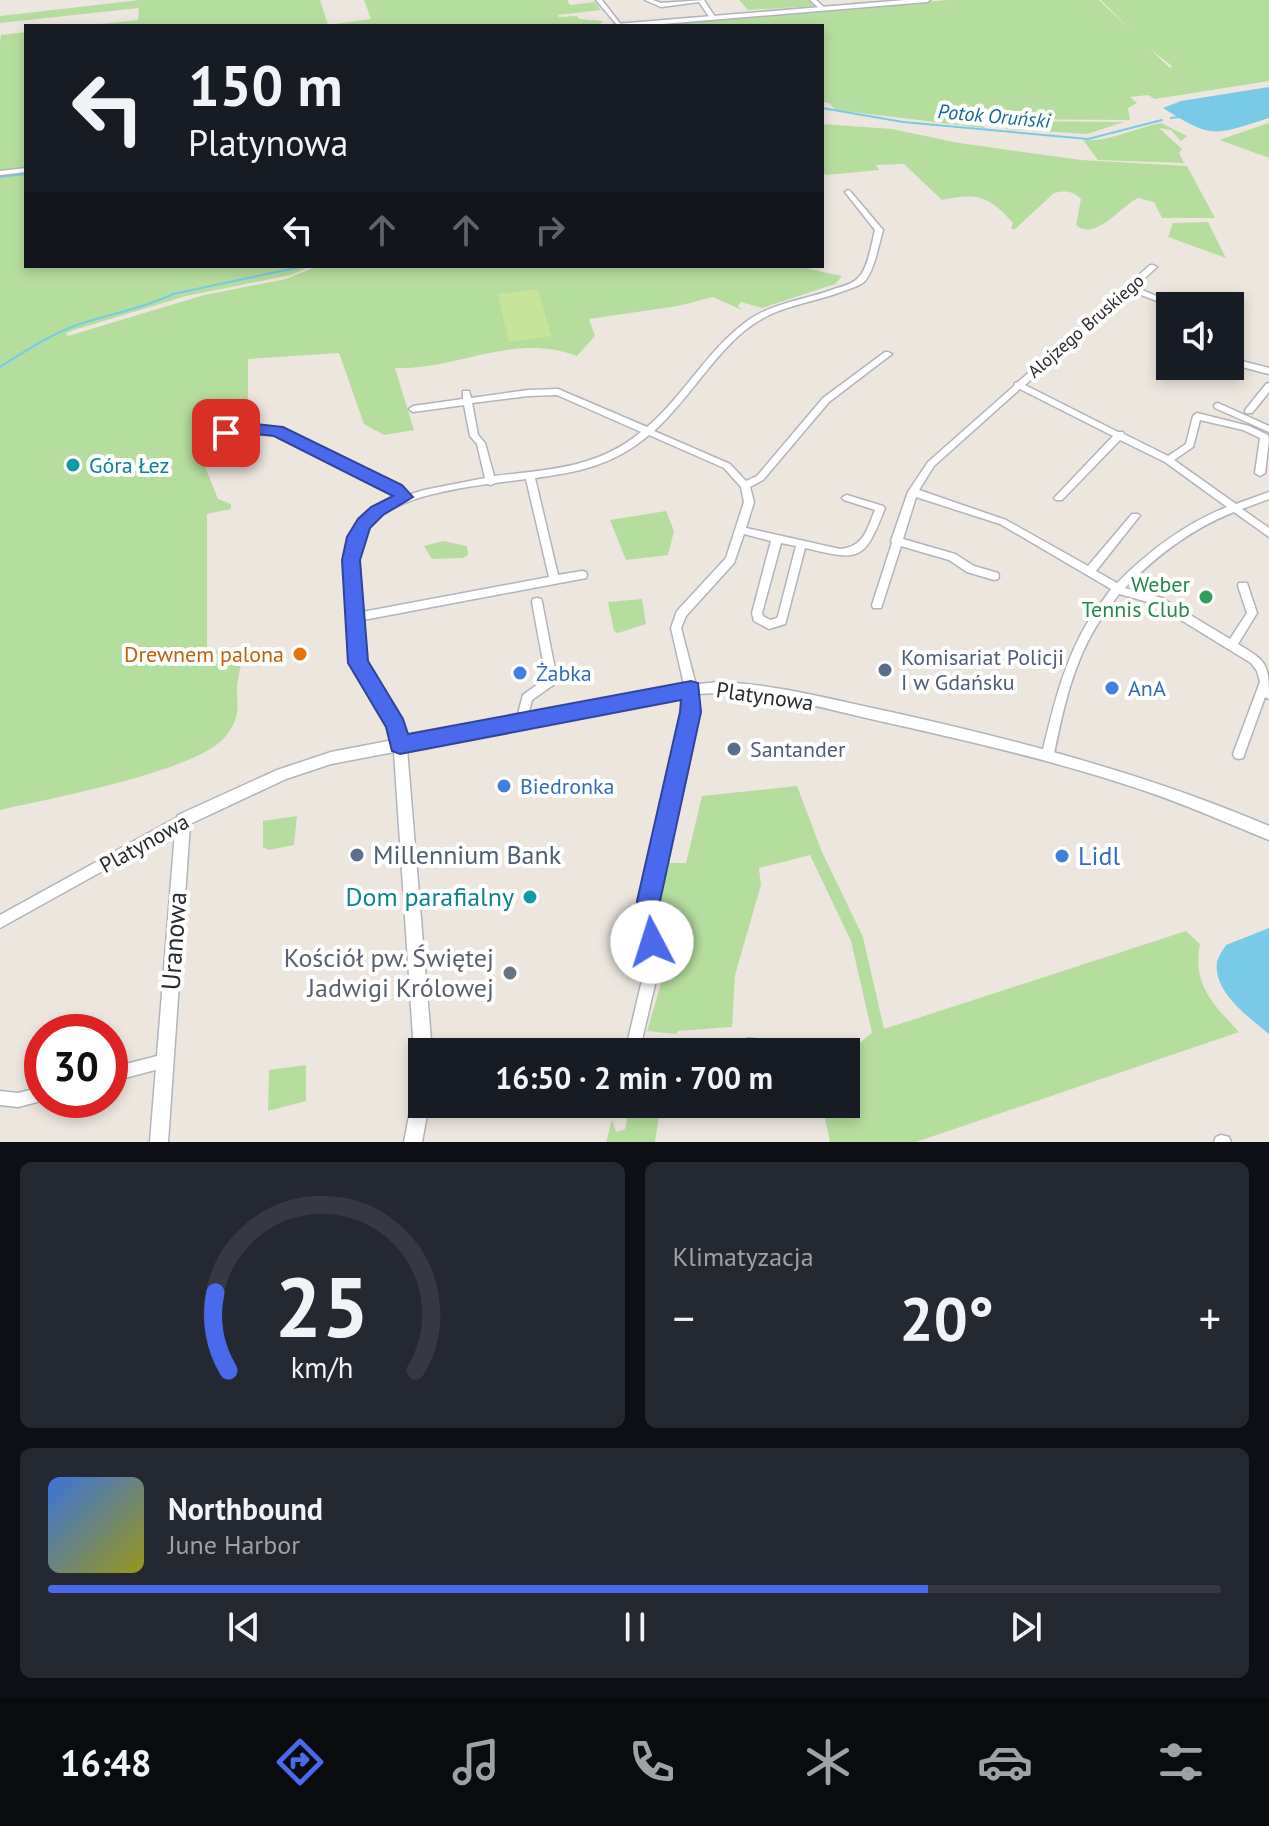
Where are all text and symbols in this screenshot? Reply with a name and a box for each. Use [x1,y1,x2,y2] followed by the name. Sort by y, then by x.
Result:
[188,49,343,121] text: 150 m
[56,56,160,160] icon: left
[937,98,1052,134] water label: Potok Oruński
[188,119,348,166] text: Platynowa
[276,208,320,252] icon: left
[360,208,404,252] icon: ahead
[444,208,488,252] icon: ahead
[528,208,572,252] icon: right
[1023,269,1149,382] street label: Alojzego Bruskiego
[1156,292,1244,380] map controls
[1156,292,1244,380] button: sound
[192,399,260,467] pin
[204,411,248,455] icon: arrive
[89,451,169,479] place label: Góra Łez
[64,456,82,474] marker: Góra Łez
[1082,570,1191,623] place label: Weber Tennis Club
[1197,588,1215,606] marker: Weber Tennis Club
[124,640,284,668] place label: Drewnem palona
[901,643,1064,696] place label: Komisariat Policji I w Gdańsku
[291,645,309,663] marker: Drewnem palona
[536,659,592,687] place label: Żabka
[876,661,894,679] marker: Komisariat Policji I w Gdańsku
[511,664,529,682] marker: Żabka
[1128,674,1166,702] place label: AnA
[715,675,815,717] street label: Platynowa
[1103,679,1121,697] marker: AnA
[750,735,846,763] place label: Santander
[725,740,743,758] marker: Santander
[520,772,615,800] place label: Biedronka
[495,777,513,795] marker: Biedronka
[94,807,194,879] street label: Platynowa
[373,838,562,871] place label: Millennium Bank
[1078,839,1120,872] place label: Lidl
[348,846,366,864] marker: Millennium Bank
[1053,847,1071,865] marker: Lidl
[345,880,514,913] place label: Dom parafialny
[521,888,539,906] marker: Dom parafialny
[154,891,193,991] street label: Uranowa
[610,900,694,984] position arrow
[284,941,494,1004] place label: Kościół pw. Świętej Jadwigi Królowej
[501,964,519,982] marker: Kościół pw. Świętej Jadwigi Królowej
[24,1014,128,1118] speed limit sign: 30
[495,1058,773,1097] text: 16:50 · 2 min · 700 m
[673,1240,814,1273] text: Klimatyzacja
[275,1252,369,1360] text: 25
[900,1279,994,1357] text: 20°
[673,1289,695,1346] text: −
[1199,1289,1221,1346] text: +
[291,1349,354,1386] text: km/h
[168,1489,323,1528] text: Northbound
[168,1528,300,1561] text: June Harbor
[222,1605,266,1649] icon: previous
[613,1605,657,1649] icon: pause
[1004,1605,1048,1649] icon: next
[272,1734,328,1790] icon: directions
[448,1734,504,1790] icon: music
[624,1734,680,1790] icon: phone
[800,1734,856,1790] icon: climate
[977,1734,1033,1790] icon: car
[1153,1734,1209,1790] icon: filters
[60,1739,151,1786] text: 16:48

